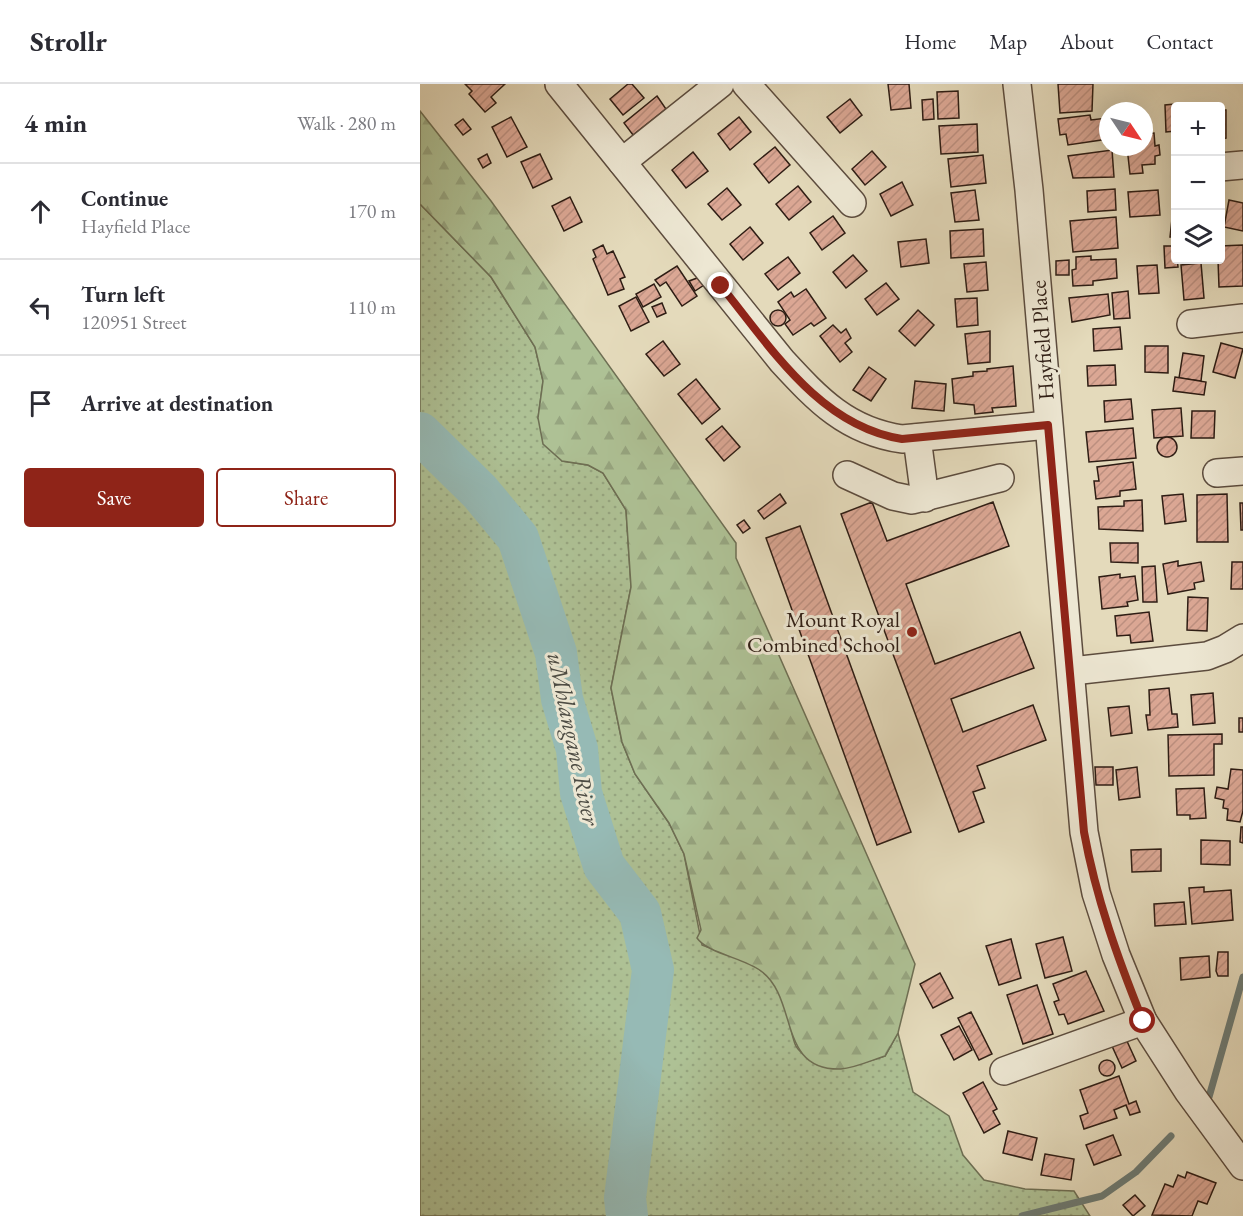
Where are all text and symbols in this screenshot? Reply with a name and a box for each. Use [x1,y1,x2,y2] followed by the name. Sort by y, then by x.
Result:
[30,23,107,59] text: Strollr
[904,28,956,55] text: Home
[989,28,1027,55] text: Map
[1060,28,1113,55] text: About
[1146,28,1213,55] text: Contact
[1099,102,1153,156] north arrow
[1171,102,1225,264] map controls
[1171,102,1225,156] button: +
[24,106,87,140] text: 4 min
[297,110,396,136] text: Walk · 280 m
[1171,156,1225,210] button: −
[81,184,168,213] text: Continue
[24,195,57,228] icon: ahead
[348,198,396,224] text: 170 m
[1171,210,1225,264] button: layers
[81,213,190,239] text: Hayfield Place
[707,272,733,298] route end
[1023,279,1061,401] street label: Hayfield Place
[81,280,165,309] text: Turn left
[24,291,57,324] icon: left
[348,294,396,320] text: 110 m
[81,309,187,335] text: 120951 Street
[24,387,57,420] icon: arrive
[81,389,273,418] text: Arrive at destination
[24,468,204,527] button: Save
[216,468,396,527] button: Share
[747,605,900,659] place label: Mount Royal Combined School
[905,625,919,639] marker: Mount Royal Combined School
[541,650,608,830] water label: uMhlangane River
[1129,1007,1155,1033] route start

